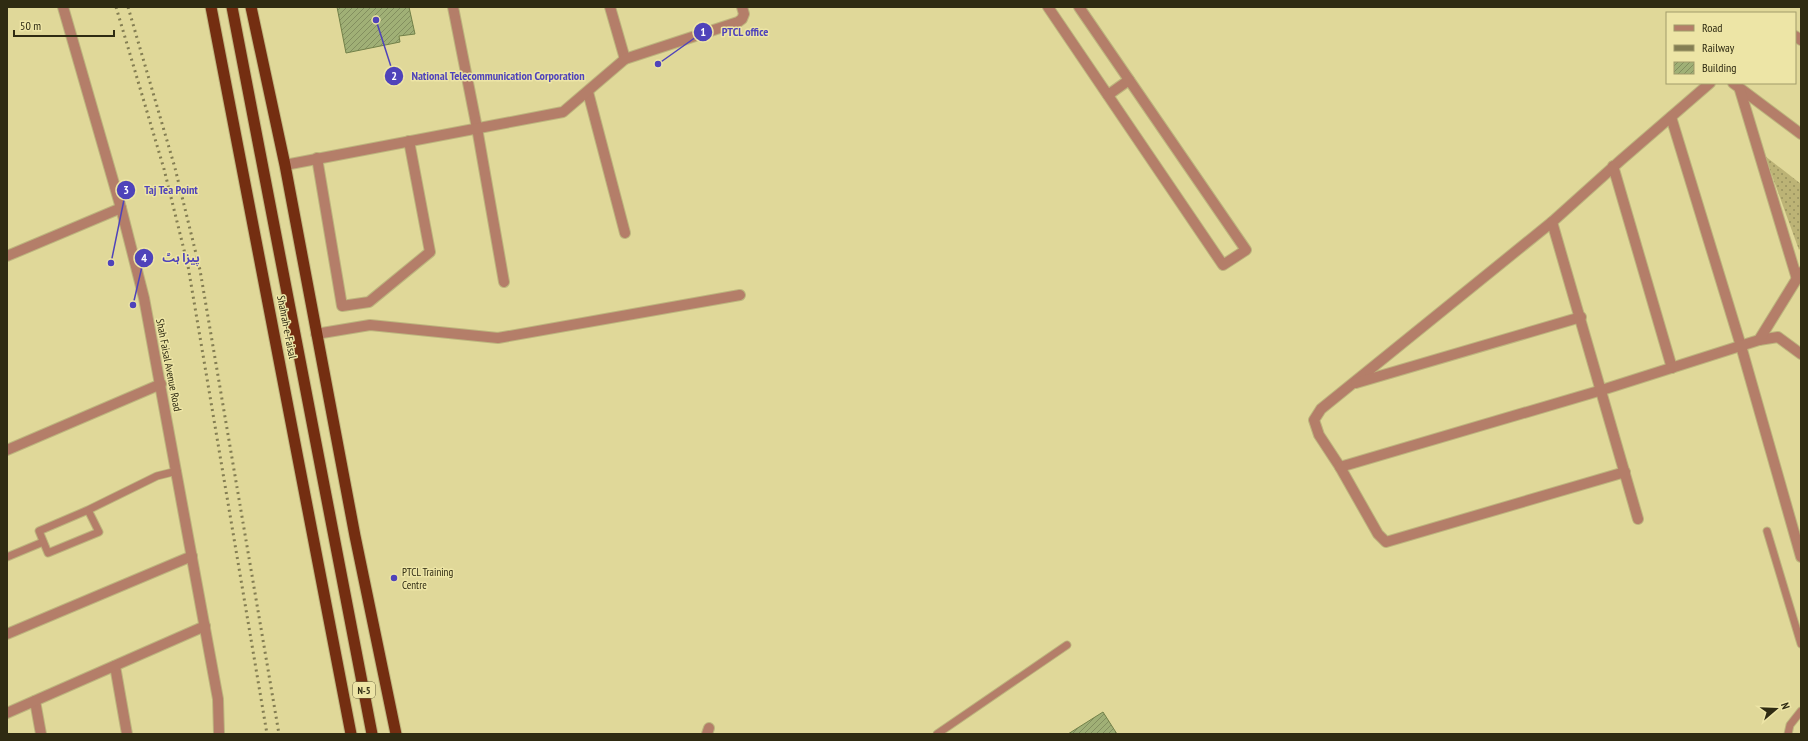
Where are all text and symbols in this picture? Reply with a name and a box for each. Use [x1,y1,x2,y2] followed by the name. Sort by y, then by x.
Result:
[14,12,114,38] scale bar
[1666,12,1796,84] legend
[20,18,41,33] text: 50 m
[693,20,777,44] callout: PTCL office
[1702,20,1722,35] text: Road
[700,24,706,39] text: 1
[722,24,768,39] text: PTCL office
[1702,40,1735,55] text: Railway
[1702,60,1737,75] text: Building
[384,64,593,88] callout: National Telecommunication Corporation
[391,68,397,83] text: 2
[411,68,585,83] text: National Telecommunication Corporation
[116,178,206,202] callout: Taj Tea Point
[123,182,129,197] text: 3
[144,182,198,197] text: Taj Tea Point
[134,246,207,270] callout: پیزا ہٹ
[141,250,147,265] text: 4
[162,250,200,267] text: پیزا ہٹ
[274,294,300,360] street label: Shahrah-e-Faisal
[153,317,185,413] street label: Shah Faisal Avenue Road
[402,565,453,592] place label: PTCL Training Centre
[389,573,399,583] marker: PTCL Training Centre
[353,682,375,698] road number: N-5
[1756,689,1796,729] north arrow
[1778,701,1793,711] text: N

